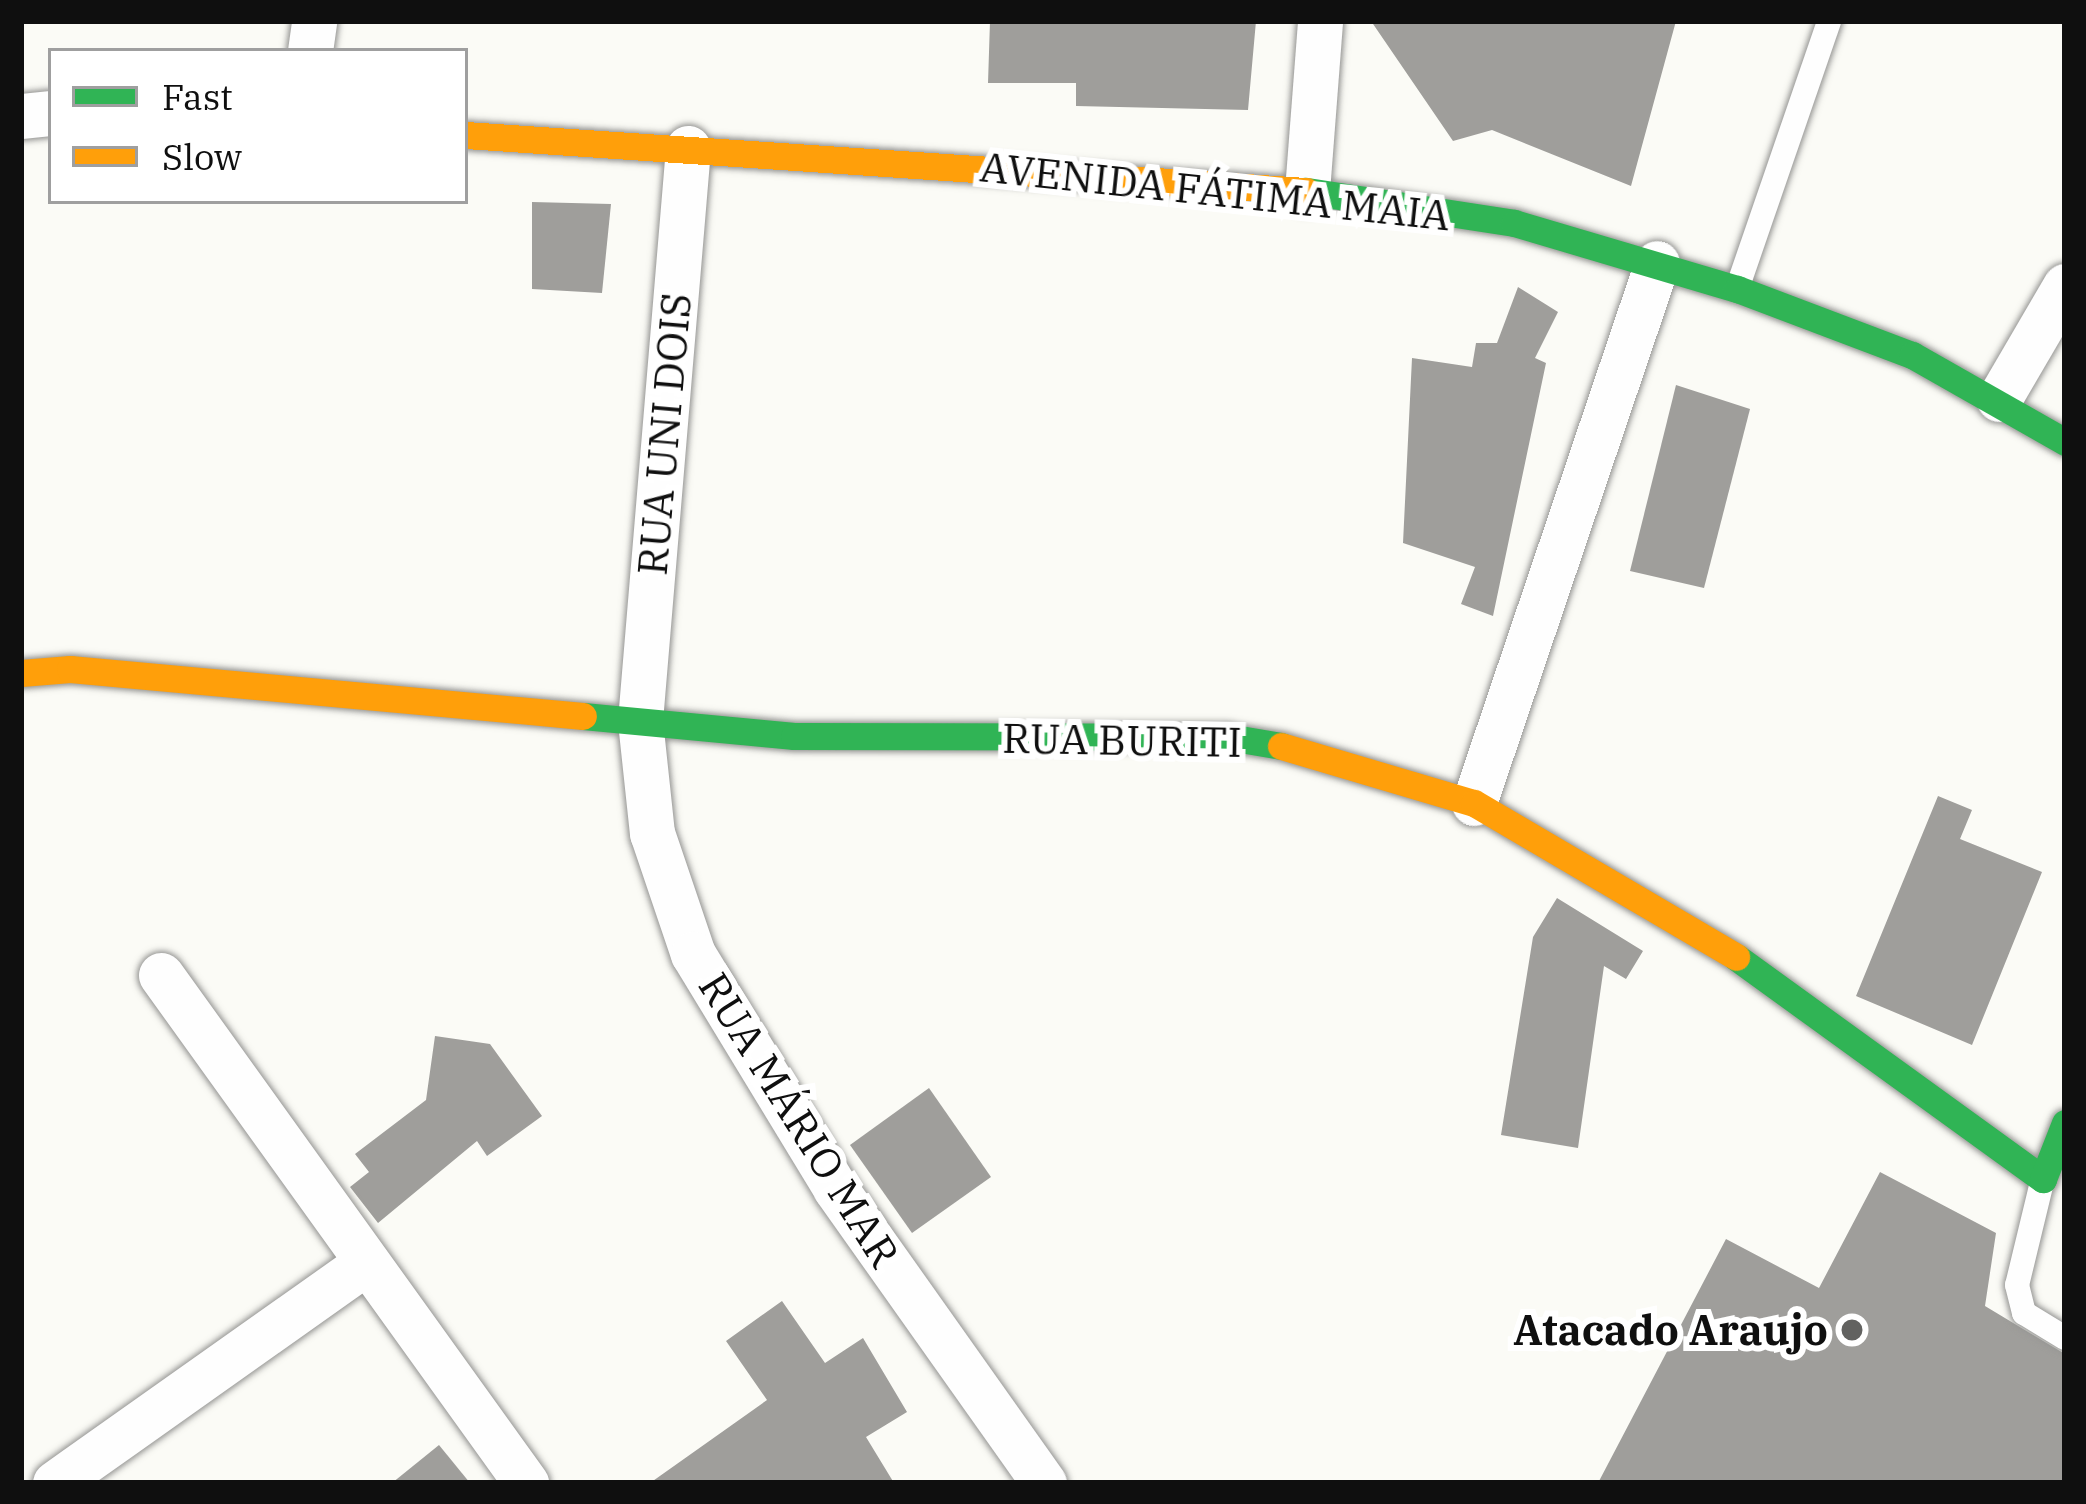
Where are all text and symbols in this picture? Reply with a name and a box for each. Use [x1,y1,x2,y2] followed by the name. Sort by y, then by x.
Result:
[48,48,468,204] legend
[162,73,233,120] text: Fast
[162,133,242,180] text: Slow
[978,141,1452,241] street label: AVENIDA FÁTIMA MAIA
[627,291,701,577] street label: RUA UNI DOIS
[1002,713,1242,767] street label: RUA BURITI
[688,963,910,1277] street label: RUA MÁRIO MAR
[1513,1305,1828,1355] place label: Atacado Araujo
[1839,1317,1865,1343] marker: Atacado Araujo

